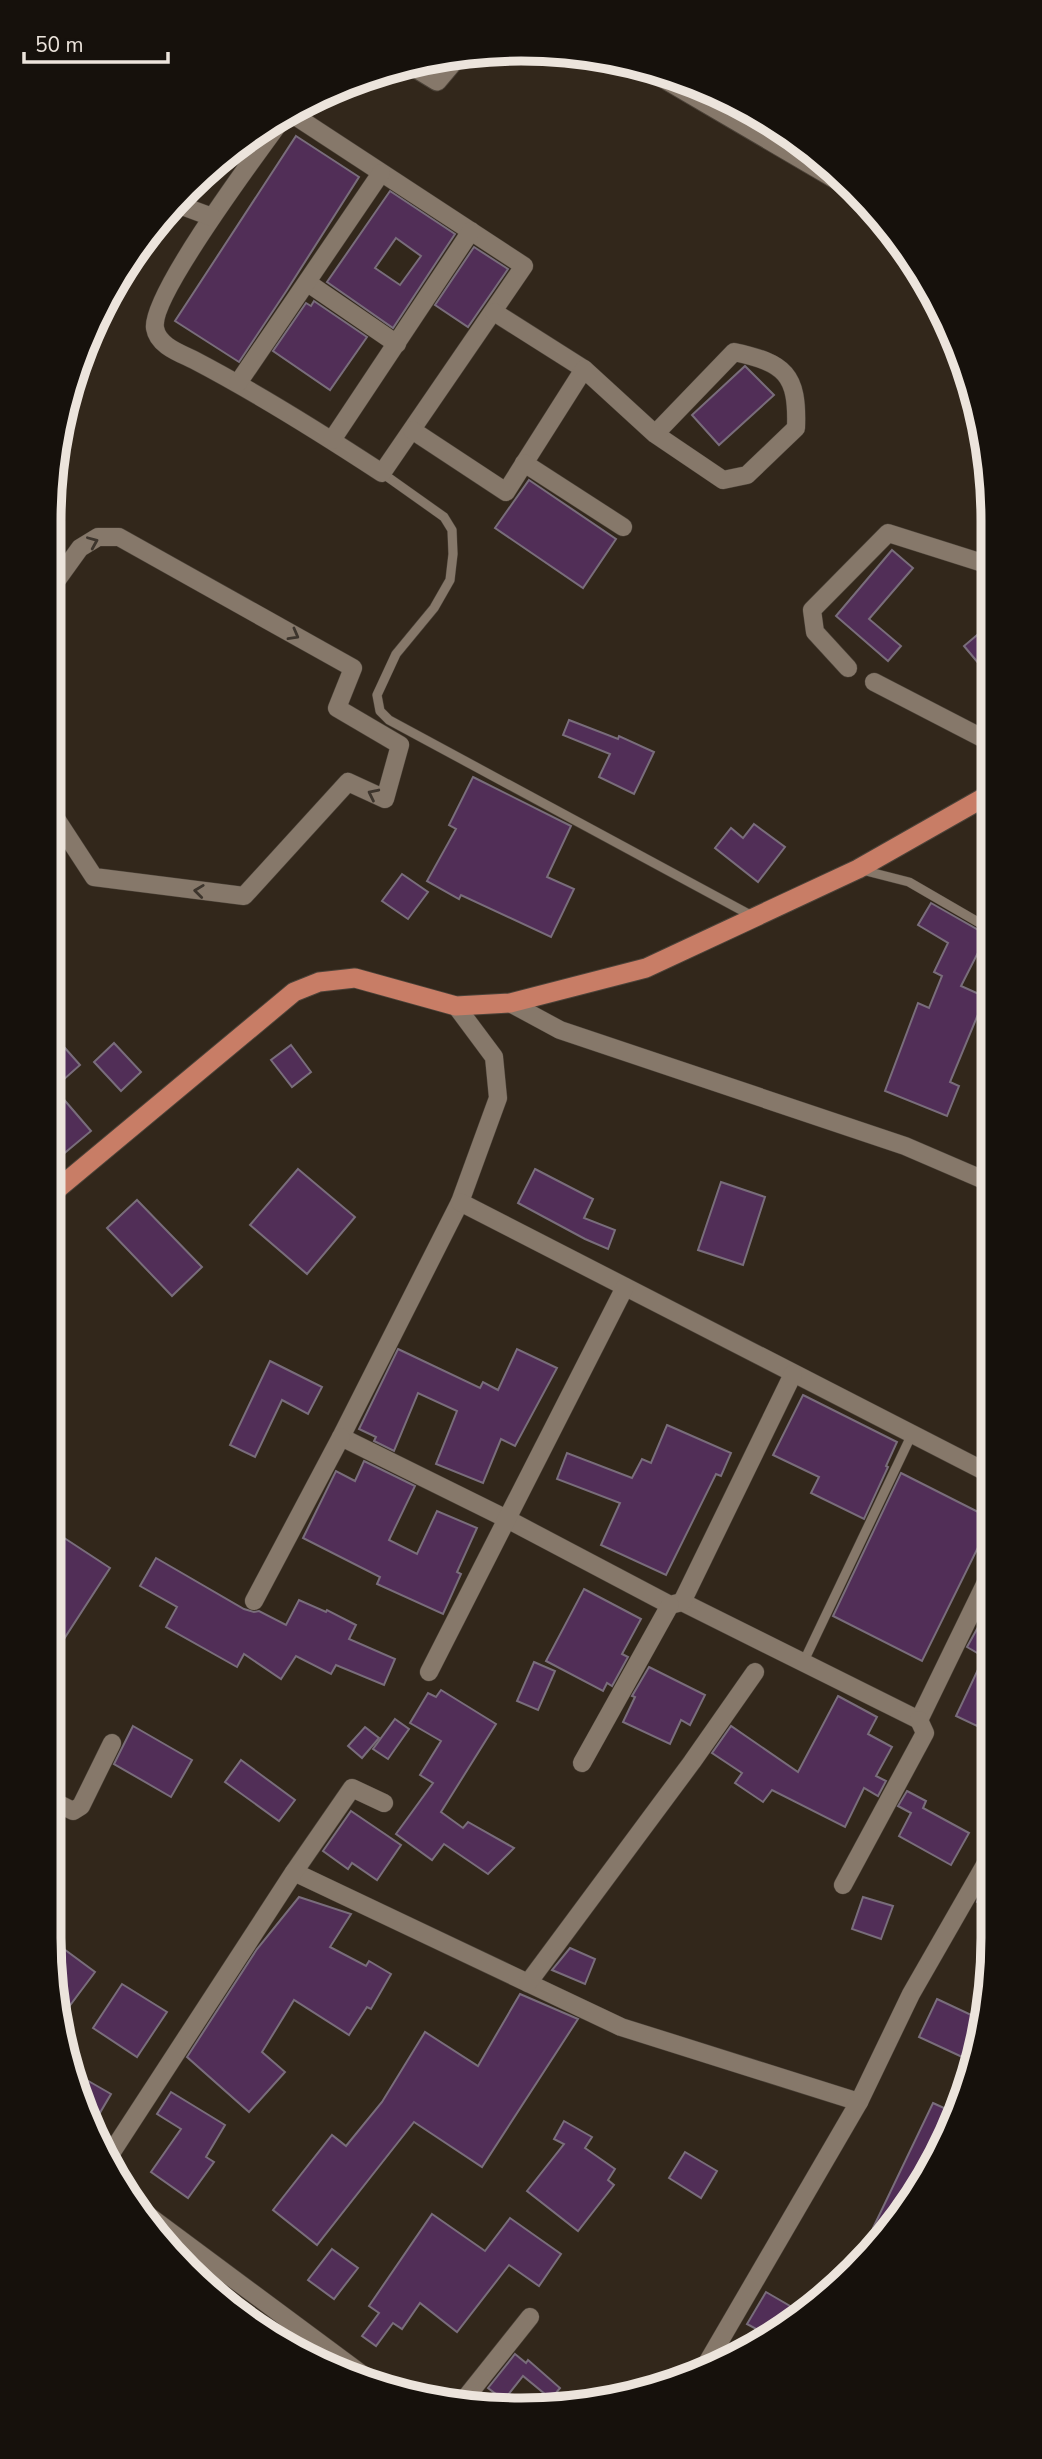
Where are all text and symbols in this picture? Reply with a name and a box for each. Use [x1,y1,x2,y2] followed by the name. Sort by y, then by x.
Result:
[24,21,168,65] scale bar
[35,31,84,59] text: 50 m
[86,536,98,550] one-way arrow
[287,627,300,640] one-way arrow
[368,788,380,802] one-way arrow
[193,883,205,898] one-way arrow

